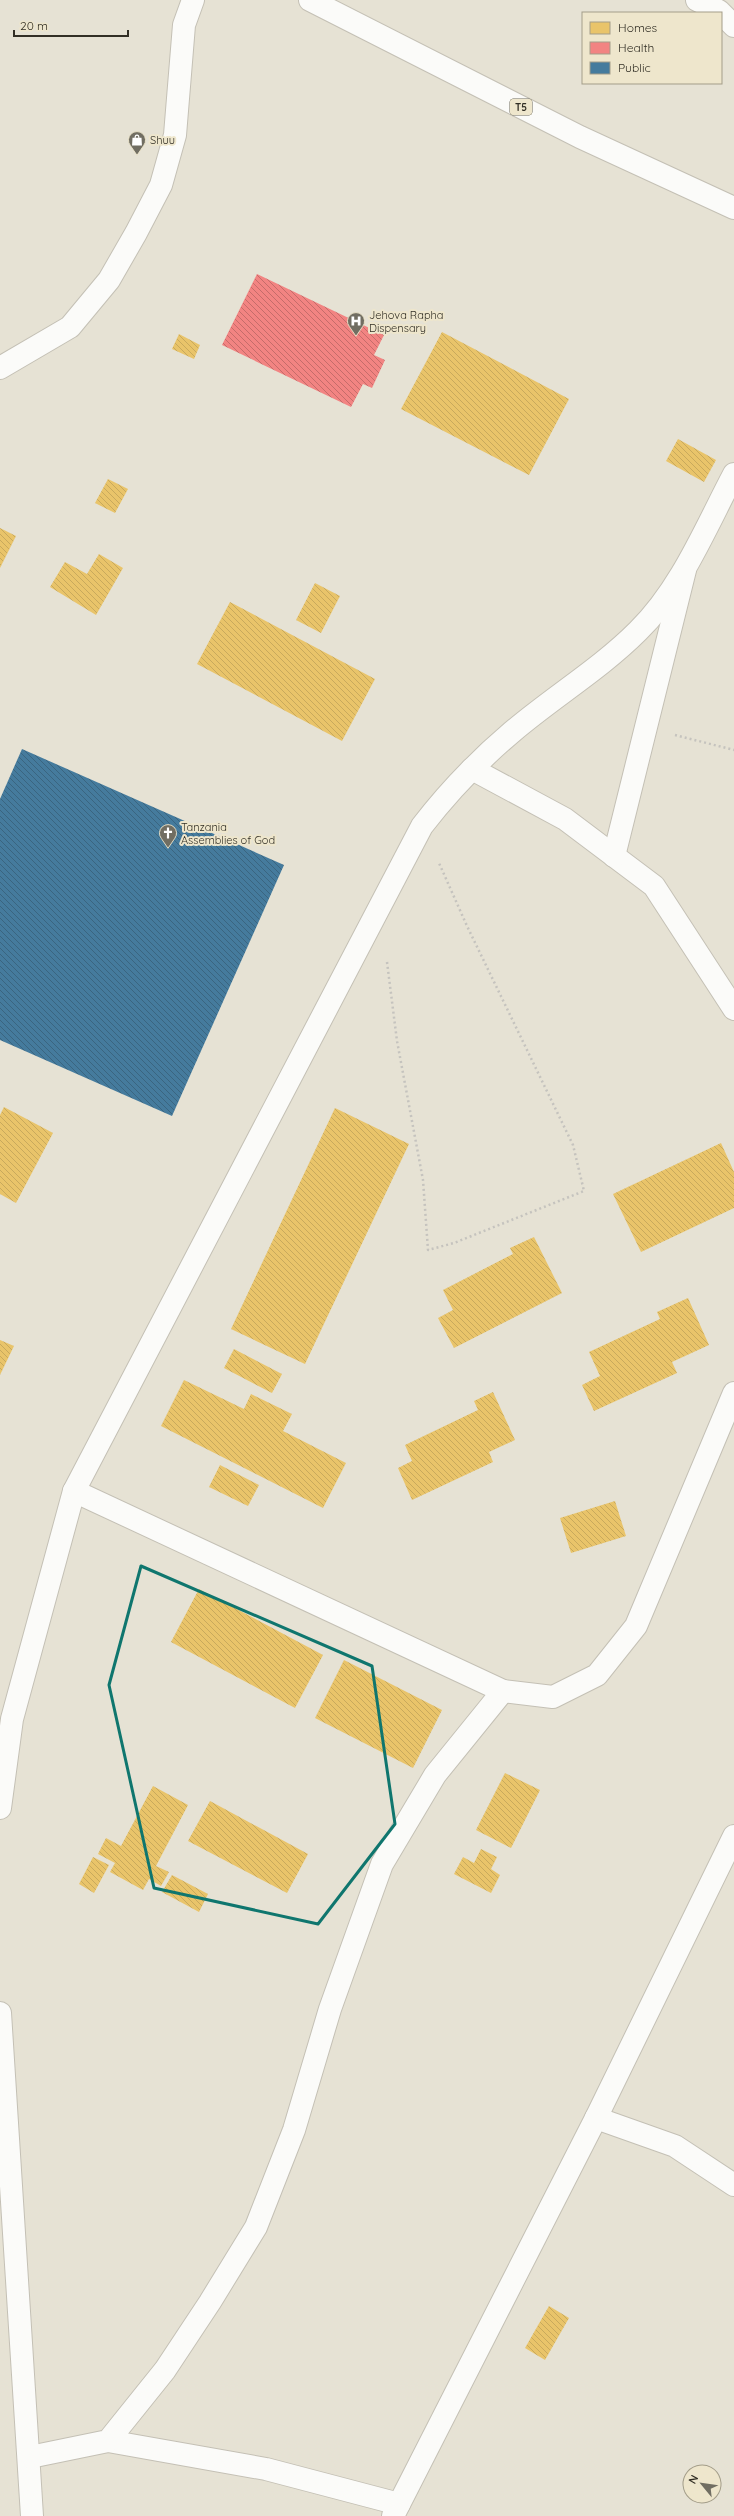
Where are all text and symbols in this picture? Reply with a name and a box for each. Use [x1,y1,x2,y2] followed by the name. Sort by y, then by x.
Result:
[14,12,128,38] scale bar
[582,12,722,84] legend
[20,18,48,33] text: 20 m
[618,20,658,35] text: Homes
[618,40,654,55] text: Health
[618,60,651,75] text: Public
[510,99,532,115] road number: T5
[127,130,147,155] shop icon: Shuu
[150,133,175,147] place label: Shuu
[369,308,443,335] place label: Jehova Rapha Dispensary
[346,311,366,336] hospital icon: Jehova Rapha Dispensary
[181,820,275,847] place label: Tanzania Assemblies of God
[158,823,178,848] church icon: Tanzania Assemblies of God
[682,2464,722,2504] north arrow
[685,2472,701,2486] text: N

